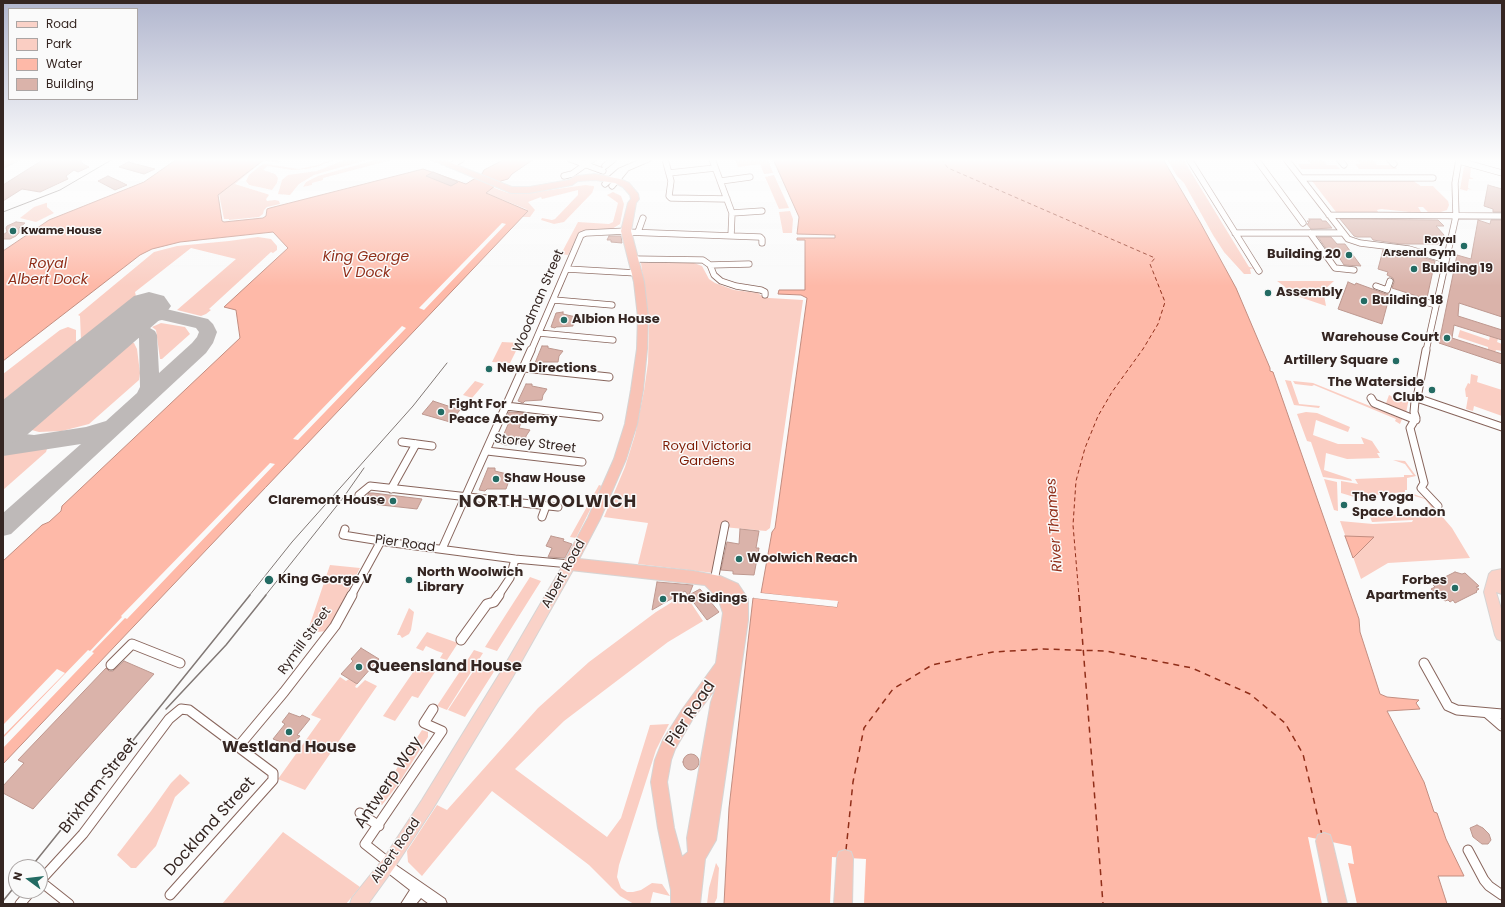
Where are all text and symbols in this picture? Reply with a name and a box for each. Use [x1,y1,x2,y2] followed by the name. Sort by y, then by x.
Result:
[8,8,138,100] legend
[46,15,77,32] text: Road
[46,35,72,52] text: Park
[46,55,82,72] text: Water
[46,75,94,92] text: Building
[21,224,102,238] place label: Kwame House
[8,226,18,236] marker: Kwame House
[1383,233,1456,259] place label: Royal Arsenal Gym
[1459,241,1469,251] marker: Royal Arsenal Gym
[510,247,568,355] street label: Woodman Street
[1267,247,1341,263] place label: Building 20
[323,249,409,282] water label: King George V Dock
[1344,250,1354,260] marker: Building 20
[8,256,88,288] water label: Royal Albert Dock
[1422,261,1493,277] place label: Building 19
[1409,264,1419,274] marker: Building 19
[1276,285,1343,301] place label: Assembly
[1263,288,1273,298] marker: Assembly
[1372,293,1443,309] place label: Building 18
[1359,296,1369,306] marker: Building 18
[572,312,660,328] place label: Albion House
[559,315,569,325] marker: Albion House
[1321,330,1439,346] place label: Warehouse Court
[1442,333,1452,343] marker: Warehouse Court
[1284,353,1388,369] place label: Artillery Square
[1391,356,1401,366] marker: Artillery Square
[497,361,597,377] place label: New Directions
[484,364,494,374] marker: New Directions
[1328,375,1424,406] place label: The Waterside Club
[1427,385,1437,395] marker: The Waterside Club
[449,397,558,428] place label: Fight For Peace Academy
[436,407,446,417] marker: Fight For Peace Academy
[493,431,577,457] street label: Storey Street
[663,439,751,470] park label: Royal Victoria Gardens
[504,471,585,487] place label: Shaw House
[491,474,501,484] marker: Shaw House
[1043,477,1067,573] water label: River Thames
[1352,490,1445,521] place label: The Yoga Space London
[268,493,385,509] place label: Claremont House
[459,493,637,513] district label: NORTH WOOLWICH
[388,496,398,506] marker: Claremont House
[1339,500,1349,510] marker: The Yoga Space London
[374,532,436,556] street label: Pier Road
[539,537,589,611] street label: Albert Road
[747,551,857,567] place label: Woolwich Reach
[734,554,744,564] marker: Woolwich Reach
[417,565,523,596] place label: North Woolwich Library
[278,572,372,588] place label: King George V
[1366,573,1447,604] place label: Forbes Apartments
[263,574,275,586] marker: King George V
[404,575,414,585] marker: North Woolwich Library
[1450,583,1460,593] marker: Forbes Apartments
[671,591,748,607] place label: The Sidings
[658,594,668,604] marker: The Sidings
[275,604,335,678] street label: Rymill Street
[367,657,522,677] place label: Queensland House
[354,662,364,672] marker: Queensland House
[662,678,720,750] street label: Pier Road
[284,727,294,737] marker: Westland House
[56,734,142,838] street label: Brixham Street
[351,734,427,832] street label: Antwerp Way
[222,738,356,758] place label: Westland House
[161,774,259,880] street label: Dockland Street
[368,816,424,886] street label: Albert Road
[8,859,48,899] north arrow
[9,870,26,882] text: N

